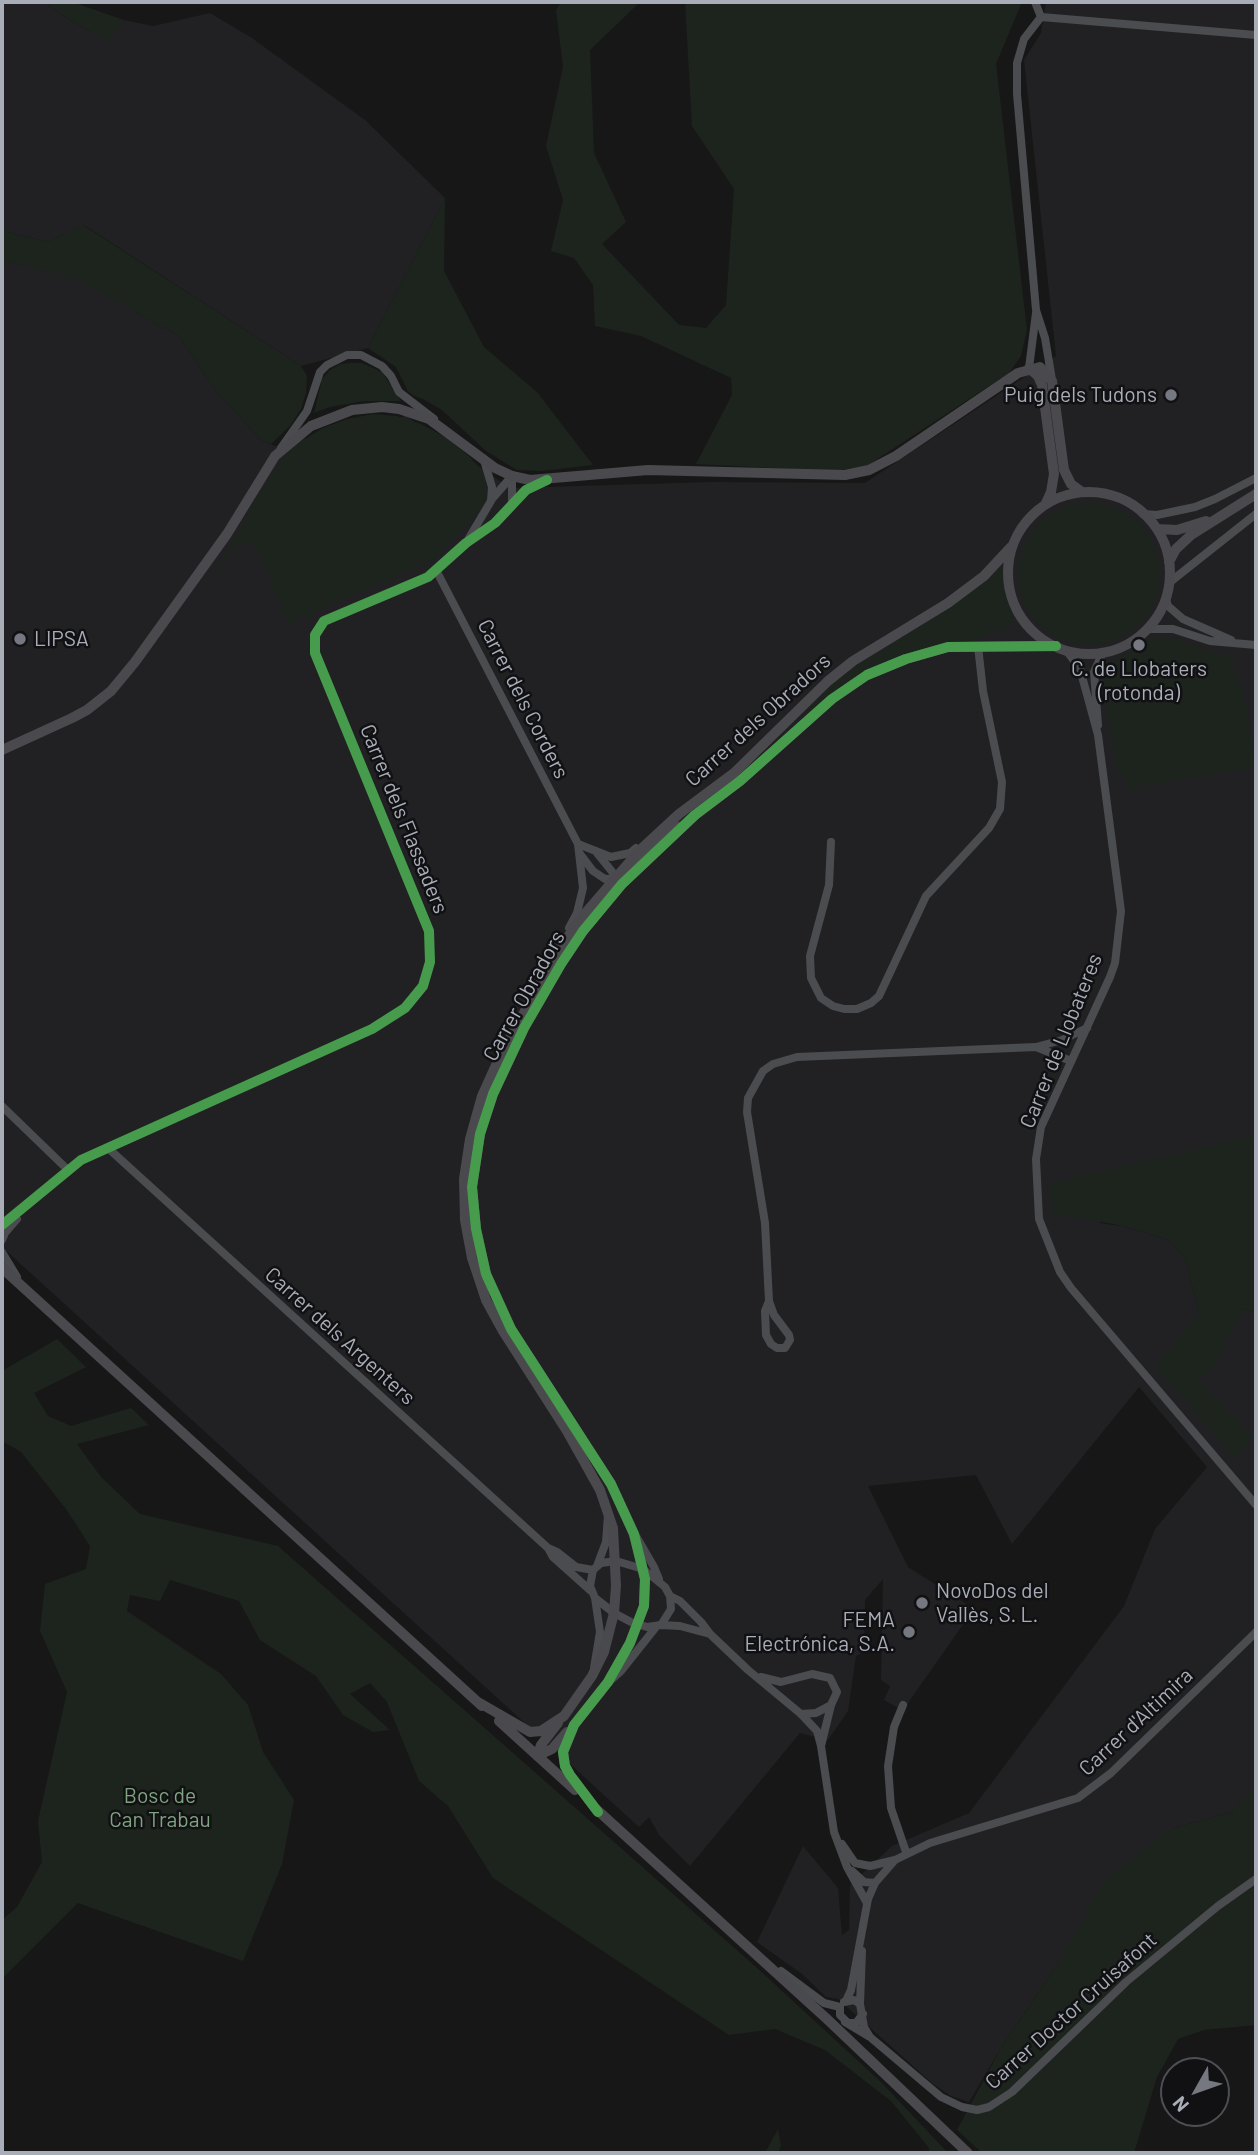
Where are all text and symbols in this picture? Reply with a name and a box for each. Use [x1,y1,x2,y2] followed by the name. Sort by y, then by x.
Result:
[1004,382,1157,408] place label: Puig dels Tudons
[1163,387,1179,403] marker: Puig dels Tudons
[472,615,574,783] street label: Carrer dels Corders
[34,626,89,652] place label: LIPSA
[12,631,28,647] marker: LIPSA
[1131,637,1147,653] marker: C. de Llobaters (rotonda)
[680,648,836,792] street label: Carrer dels Obradors
[1071,656,1207,706] place label: C. de Llobaters (rotonda)
[355,721,453,917] street label: Carrer dels Flassaders
[478,926,570,1066] street label: Carrer Obradors
[1014,950,1108,1132] street label: Carrer de Llobateres
[260,1262,420,1410] street label: Carrer dels Argenters
[936,1578,1048,1628] place label: NovoDos del Vallès, S. L.
[914,1595,930,1611] marker: NovoDos del Vallès, S. L.
[744,1607,895,1657] place label: FEMA Electrónica, S.A.
[901,1624,917,1640] marker: FEMA Electrónica, S.A.
[1074,1663,1198,1781] street label: Carrer d'Altimira
[109,1783,211,1833] park label: Bosc de Can Trabau
[980,1927,1162,2095] street label: Carrer Doctor Cruisafont
[1160,2057,1230,2127] north arrow
[1167,2092,1193,2117] text: N

